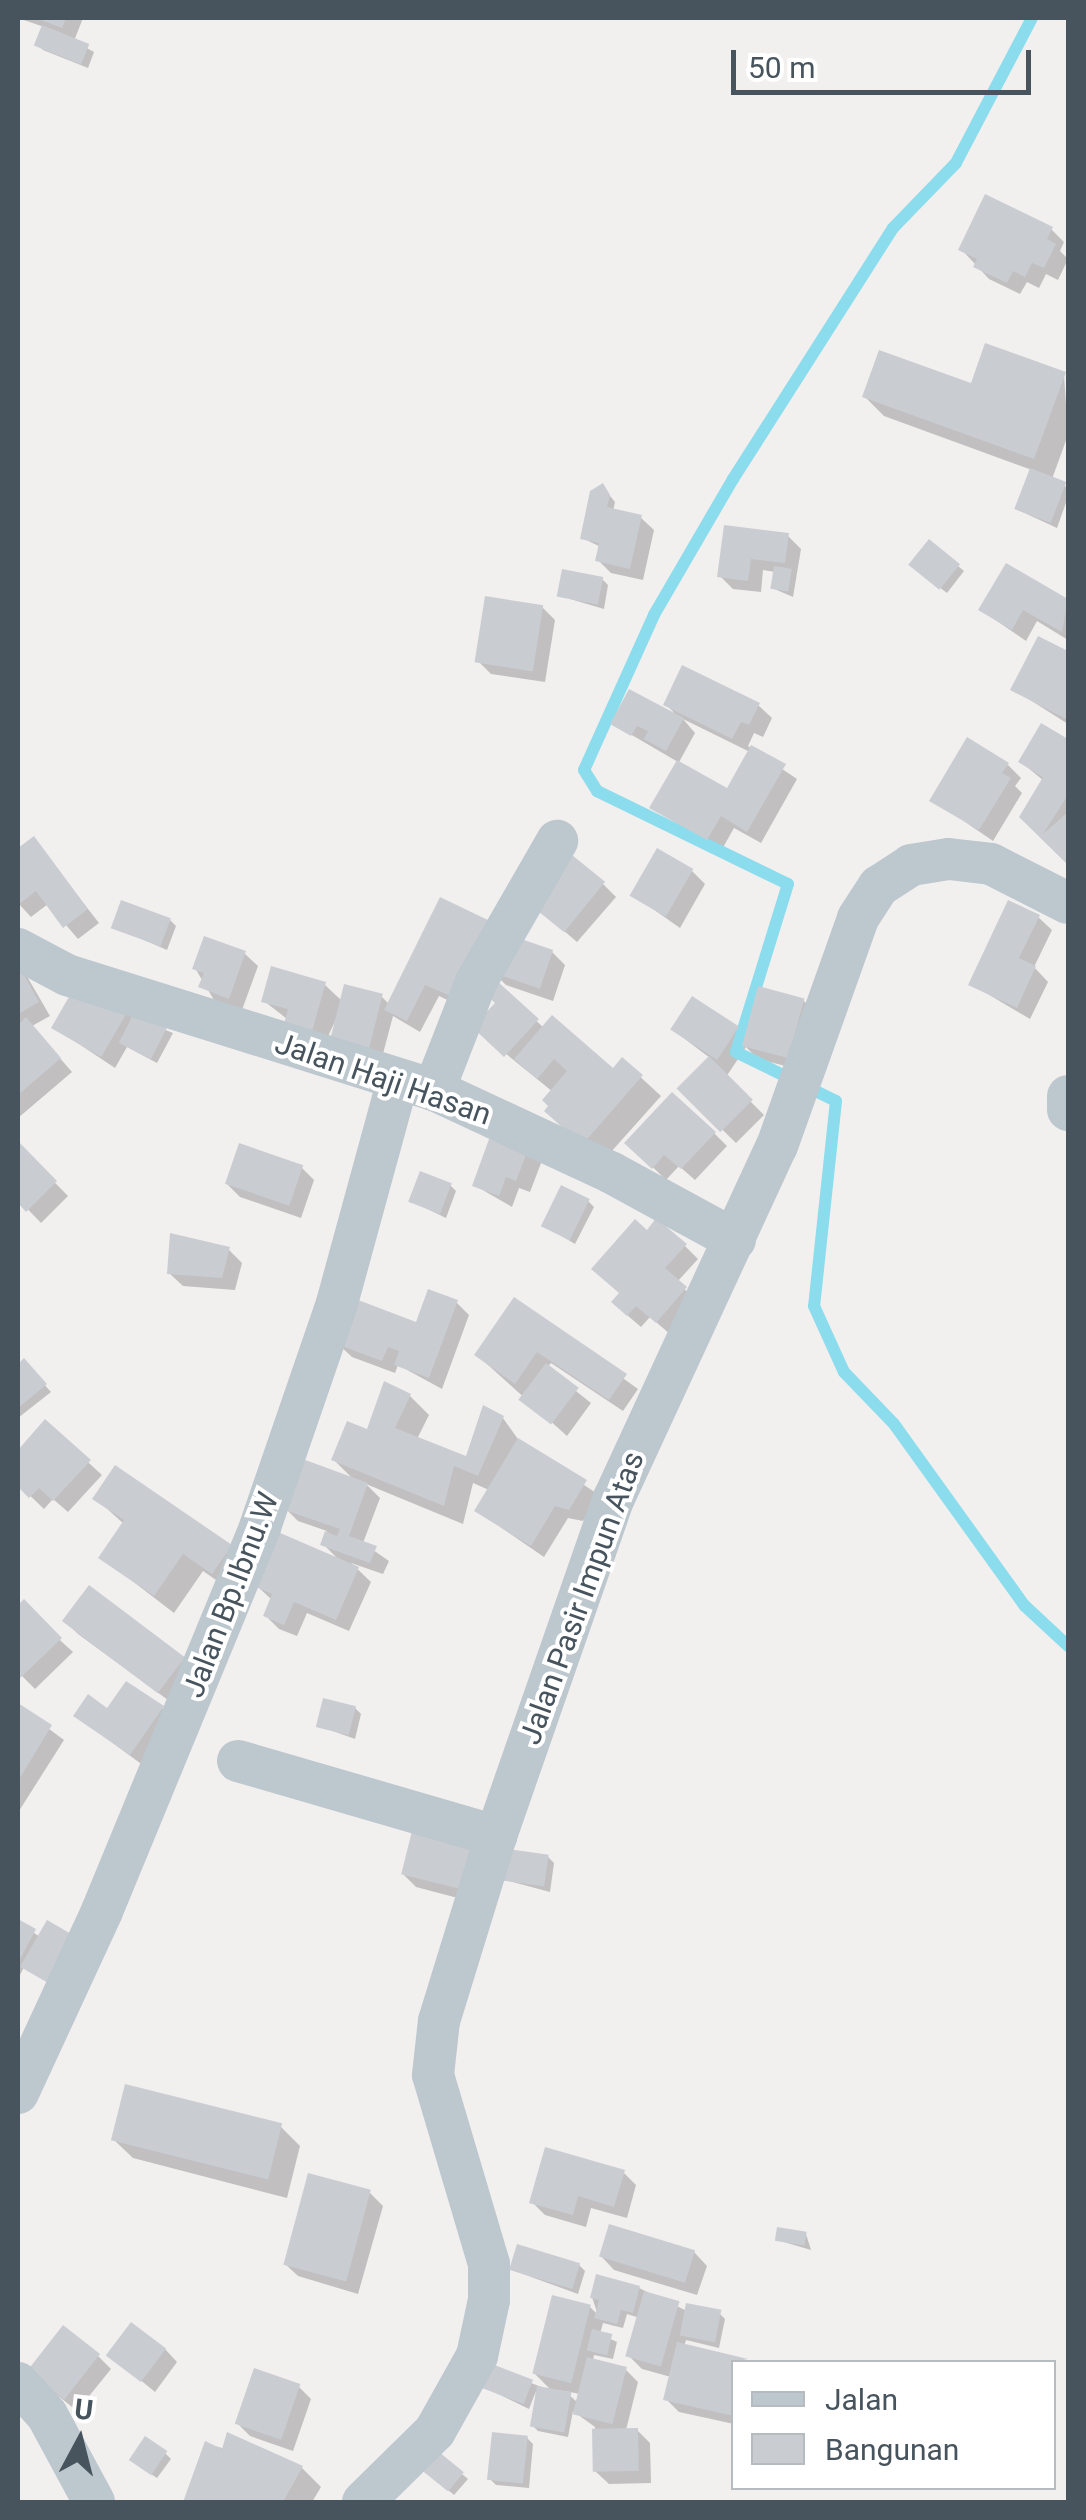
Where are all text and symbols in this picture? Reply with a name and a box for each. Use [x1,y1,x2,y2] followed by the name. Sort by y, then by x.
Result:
[736,30,1036,92] scale bar
[748,50,815,85] text: 50 m
[270,1025,496,1133] street label: Jalan Haji Hasan
[512,1447,652,1749] street label: Jalan Pasir Impun Atas
[175,1487,287,1703] street label: Jalan Bp.Ibnu.W
[731,2360,1056,2490] legend
[825,2382,898,2417] text: Jalan
[30,2390,130,2490] north arrow
[73,2392,95,2427] text: U
[825,2432,959,2467] text: Bangunan

